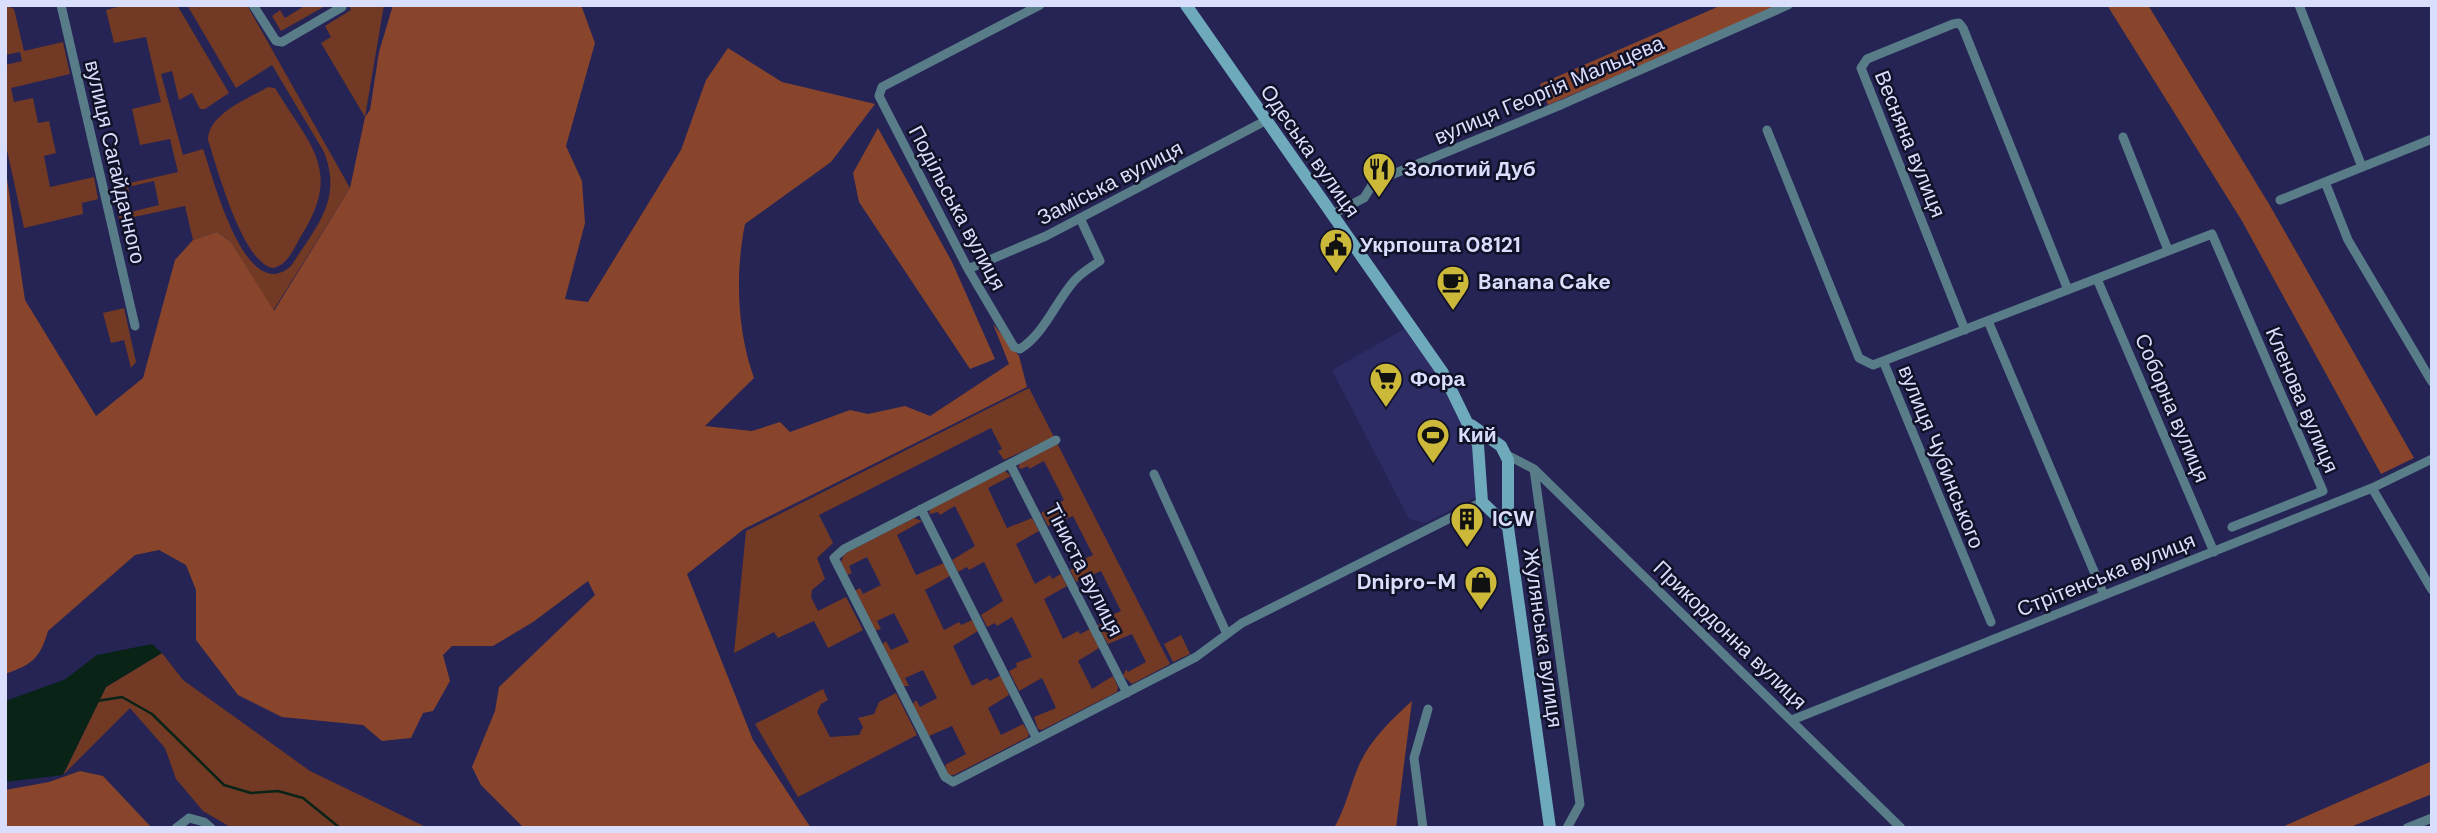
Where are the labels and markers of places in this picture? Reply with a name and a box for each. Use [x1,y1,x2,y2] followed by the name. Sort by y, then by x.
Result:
[1360,150,1398,199] restaurant icon: Золотий Дуб
[1404,155,1536,183] place label: Золотий Дуб
[1317,226,1355,275] public building icon: Укрпошта 08121
[1360,231,1521,259] place label: Укрпошта 08121
[1434,263,1472,312] cafe icon: Banana Cake
[1478,268,1611,296] place label: Banana Cake
[1367,360,1405,409] supermarket icon: Фора
[1410,365,1466,393] place label: Фора
[1414,416,1452,465] sports icon: Кий
[1458,421,1497,449] place label: Кий
[1448,500,1486,549] building icon: ICW
[1492,505,1534,533] place label: ICW
[1462,563,1500,612] shop icon: Dnipro-M
[1357,568,1456,596] place label: Dnipro-M

